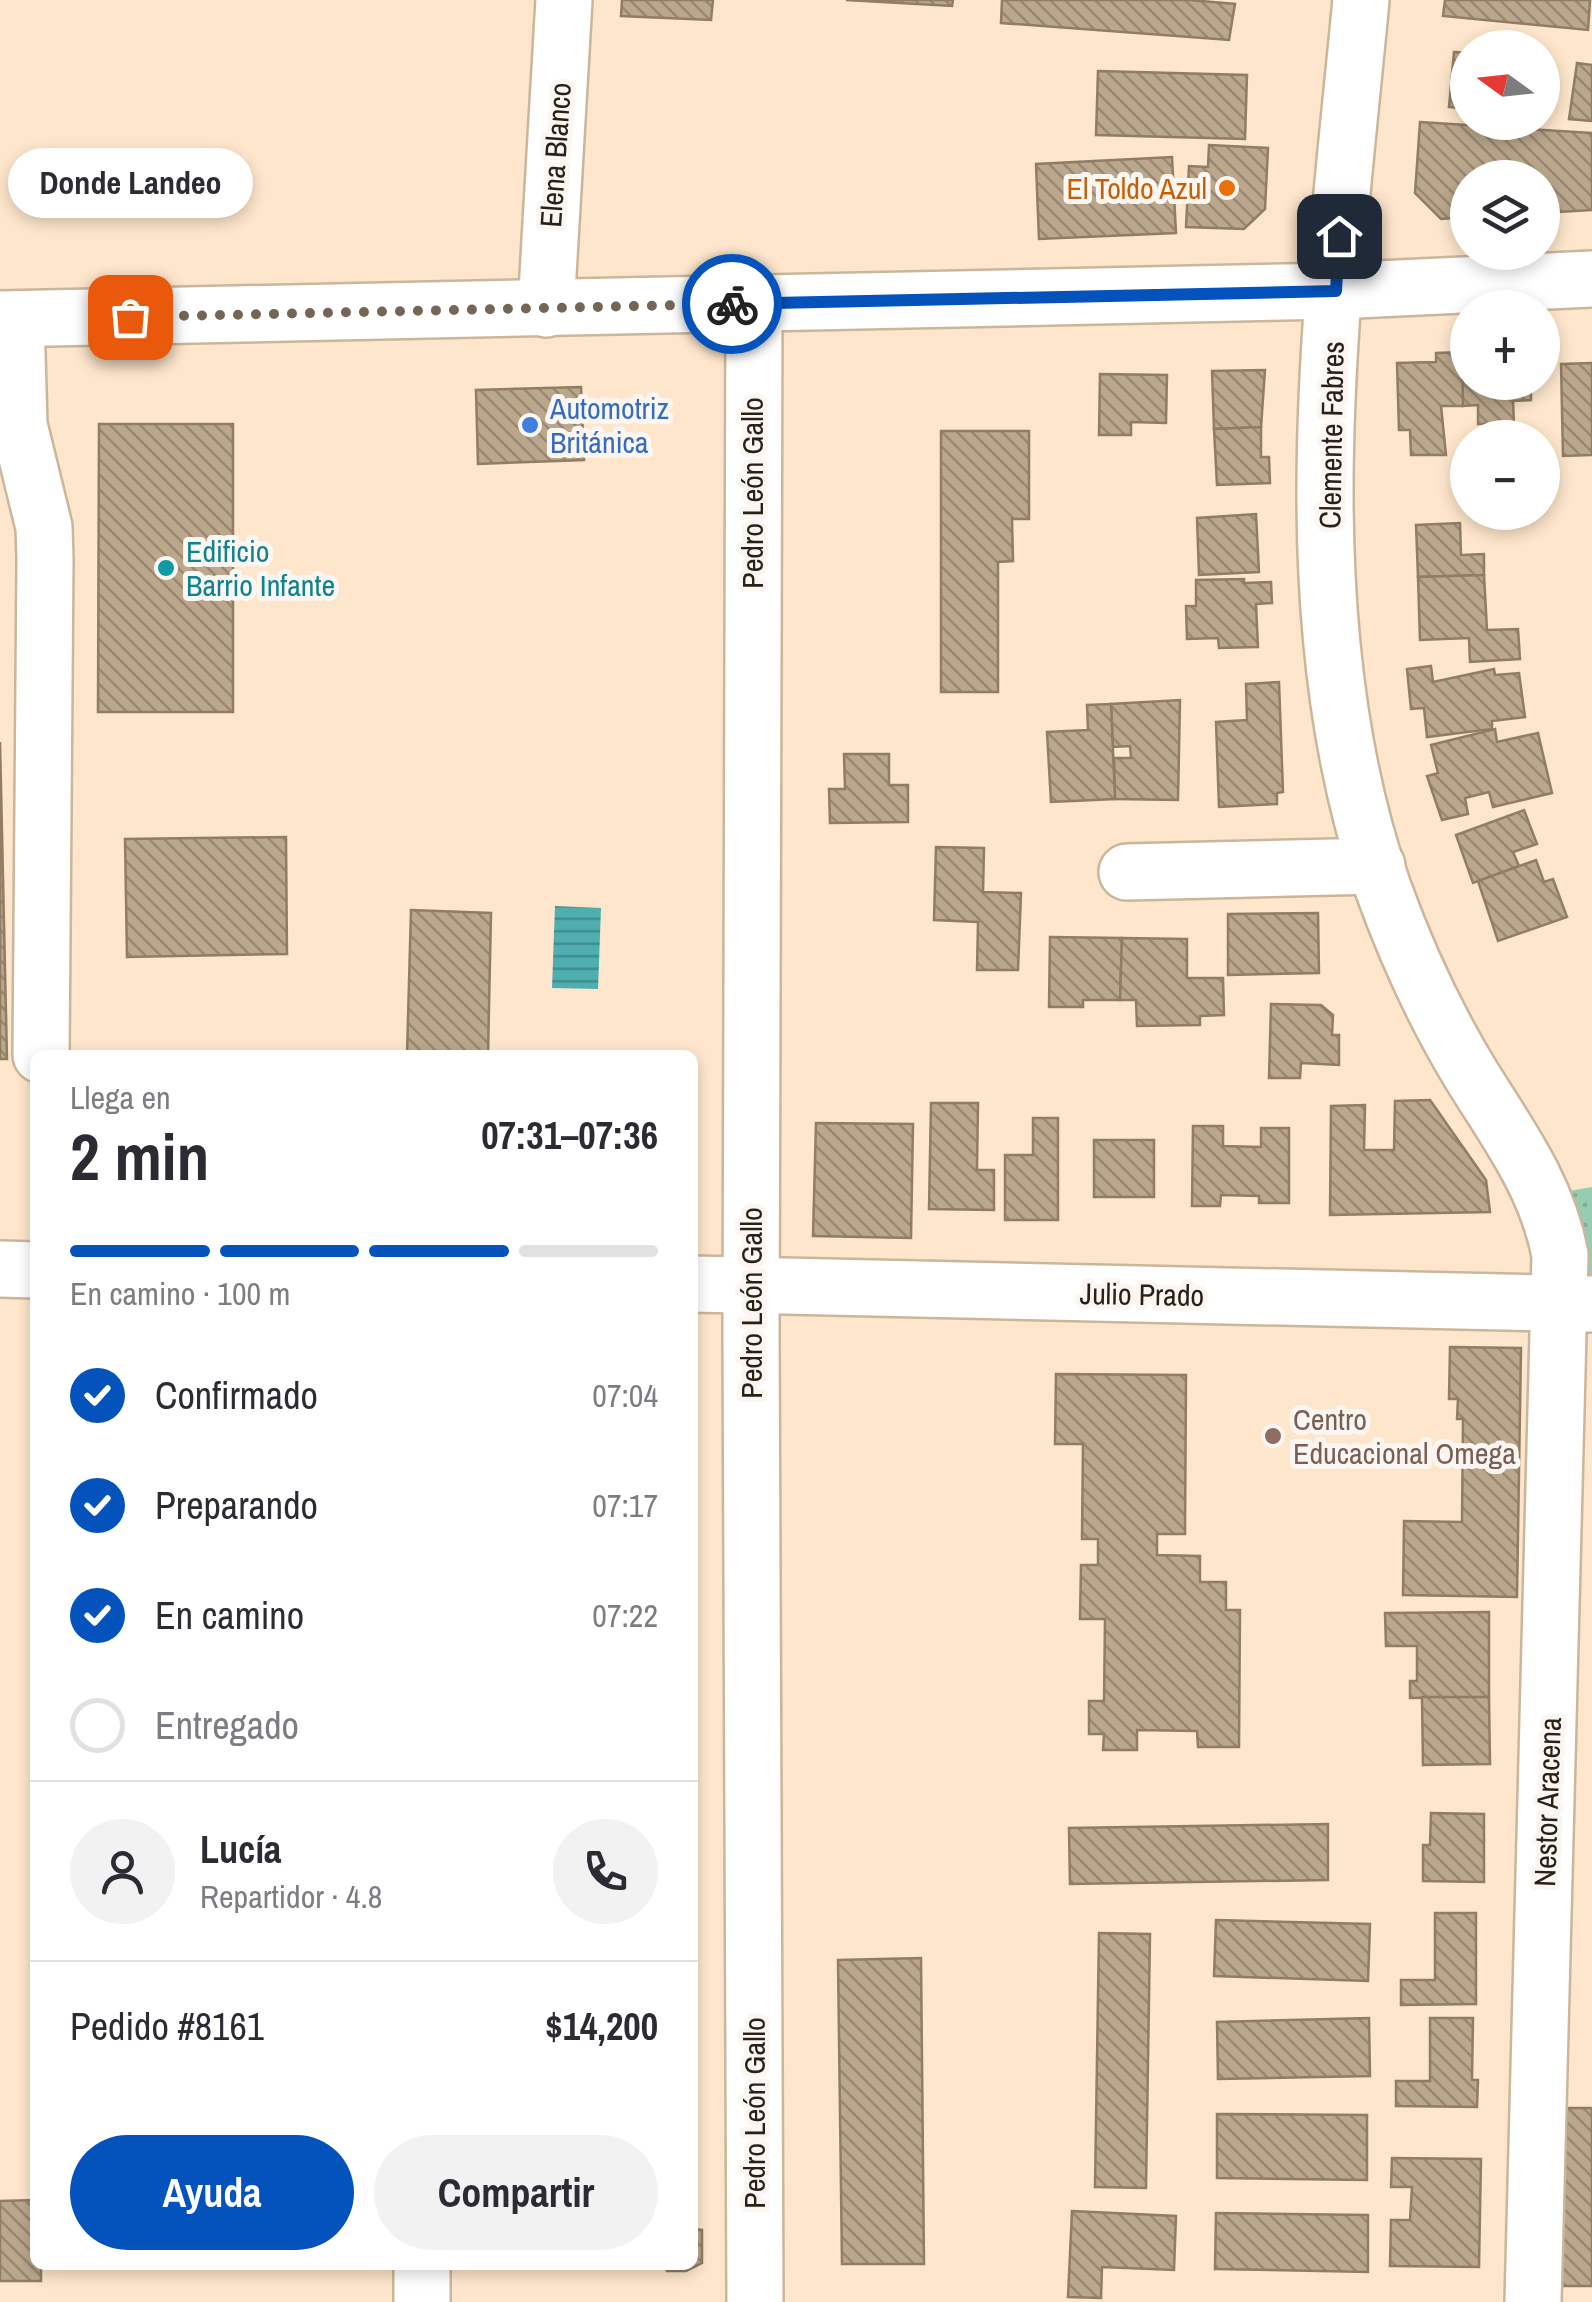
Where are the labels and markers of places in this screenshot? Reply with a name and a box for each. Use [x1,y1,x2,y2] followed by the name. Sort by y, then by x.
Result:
[8,147,252,217] callout: Donde Landeo
[1067,168,1207,208] place label: El Toldo Azul
[1216,177,1238,199] marker: El Toldo Azul
[1297,194,1382,279] pin
[88,275,173,360] pin
[549,388,669,462] place label: Automotriz Británica
[519,414,541,436] marker: Automotriz Británica
[186,531,335,605] place label: Edificio Barrio Infante
[155,557,177,579] marker: Edificio Barrio Infante
[1293,1399,1516,1473] place label: Centro Educacional Omega
[1262,1425,1284,1447] marker: Centro Educacional Omega

